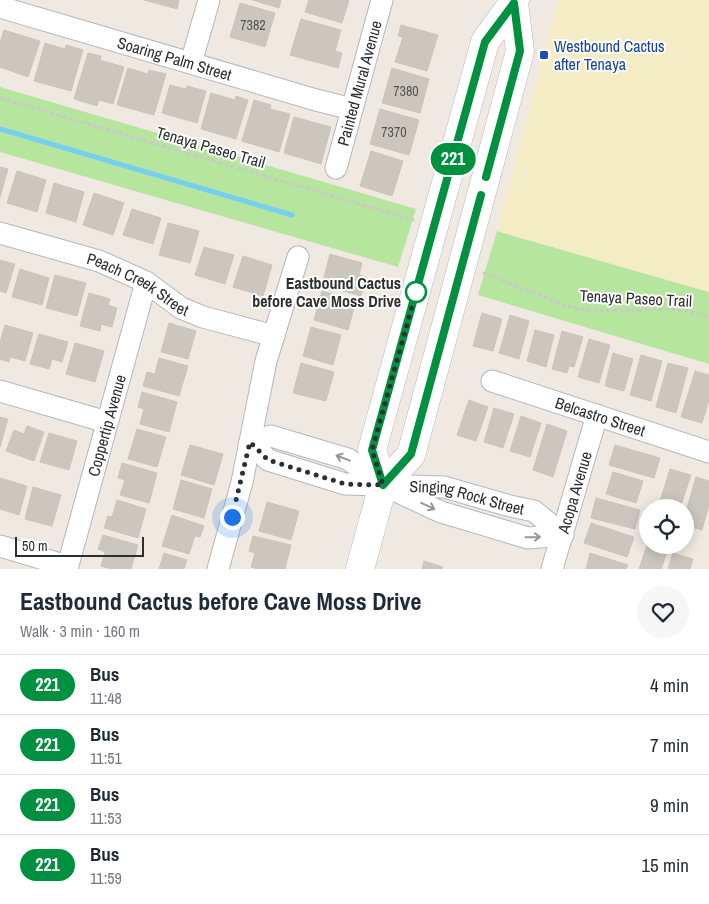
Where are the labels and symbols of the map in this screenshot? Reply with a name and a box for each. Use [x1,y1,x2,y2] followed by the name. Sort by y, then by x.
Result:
[240,16,266,34] house number: 7382
[332,18,387,148] street label: Painted Mural Avenue
[115,31,235,86] street label: Soaring Palm Street
[554,35,665,75] place label: Westbound Cactus after Tenaya
[538,49,550,61] marker: Westbound Cactus after Tenaya
[393,82,419,100] house number: 7380
[154,121,268,173] street label: Tenaya Paseo Trail
[381,123,407,141] house number: 7370
[424,143,482,175] line badge: 221
[84,247,192,321] street label: Peach Creek Street
[252,272,401,312] place label: Eastbound Cactus before Cave Moss Drive
[405,281,427,303] marker: Eastbound Cactus before Cave Moss Drive
[579,284,693,312] street label: Tenaya Paseo Trail
[82,372,131,479] street label: Coppertip Avenue
[553,391,648,442] street label: Belcastro Street
[552,449,597,537] street label: Acopa Avenue
[336,453,351,462] one-way arrow
[409,475,527,520] street label: Singing Rock Street
[420,501,435,511] one-way arrow
[220,505,245,530] your location
[524,532,540,542] one-way arrow
[15,534,144,557] scale bar

